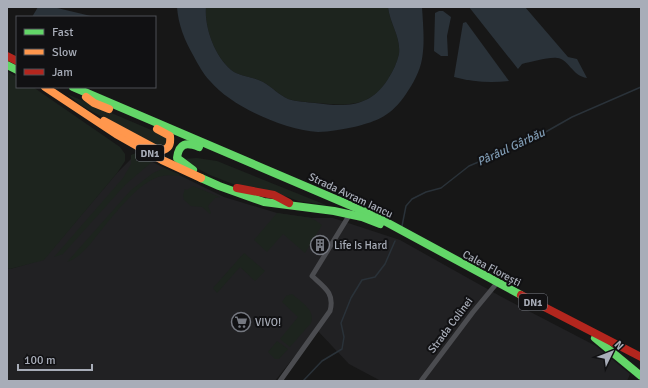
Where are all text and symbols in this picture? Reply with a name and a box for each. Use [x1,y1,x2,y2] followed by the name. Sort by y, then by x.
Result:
[16,16,156,88] legend
[52,25,73,40] text: Fast
[52,45,77,60] text: Slow
[52,65,73,80] text: Jam
[475,125,549,170] water label: Pârâul Gârbău
[136,145,164,161] road number: DN1
[307,170,395,221] street label: Strada Avram Iancu
[309,234,331,256] building icon: Life Is Hard
[334,239,387,252] place label: Life Is Hard
[460,248,523,289] street label: Calea Florești
[519,294,547,310] road number: DN1
[425,295,476,356] street label: Strada Colinei
[230,311,252,333] supermarket icon: VIVO!
[255,316,281,329] place label: VIVO!
[592,332,632,372] north arrow
[612,338,626,353] text: N
[18,346,92,372] scale bar
[24,353,56,368] text: 100 m

